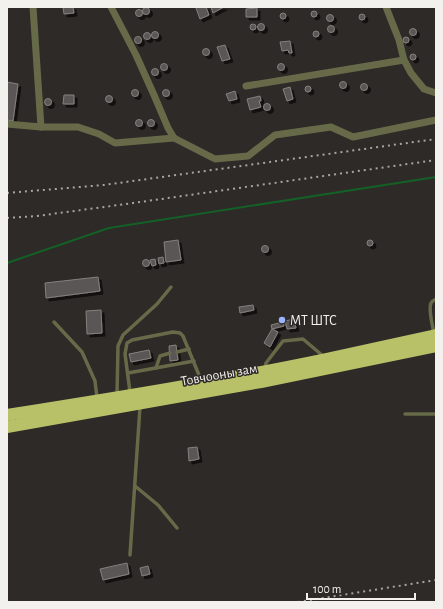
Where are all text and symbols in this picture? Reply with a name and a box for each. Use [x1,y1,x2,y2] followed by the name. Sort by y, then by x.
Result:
[290,314,337,328] place label: MT ШТС
[277,315,287,325] marker: MT ШТС
[180,361,259,389] street label: Товчооны зам
[307,575,415,601] scale bar
[313,583,341,595] text: 100 m

